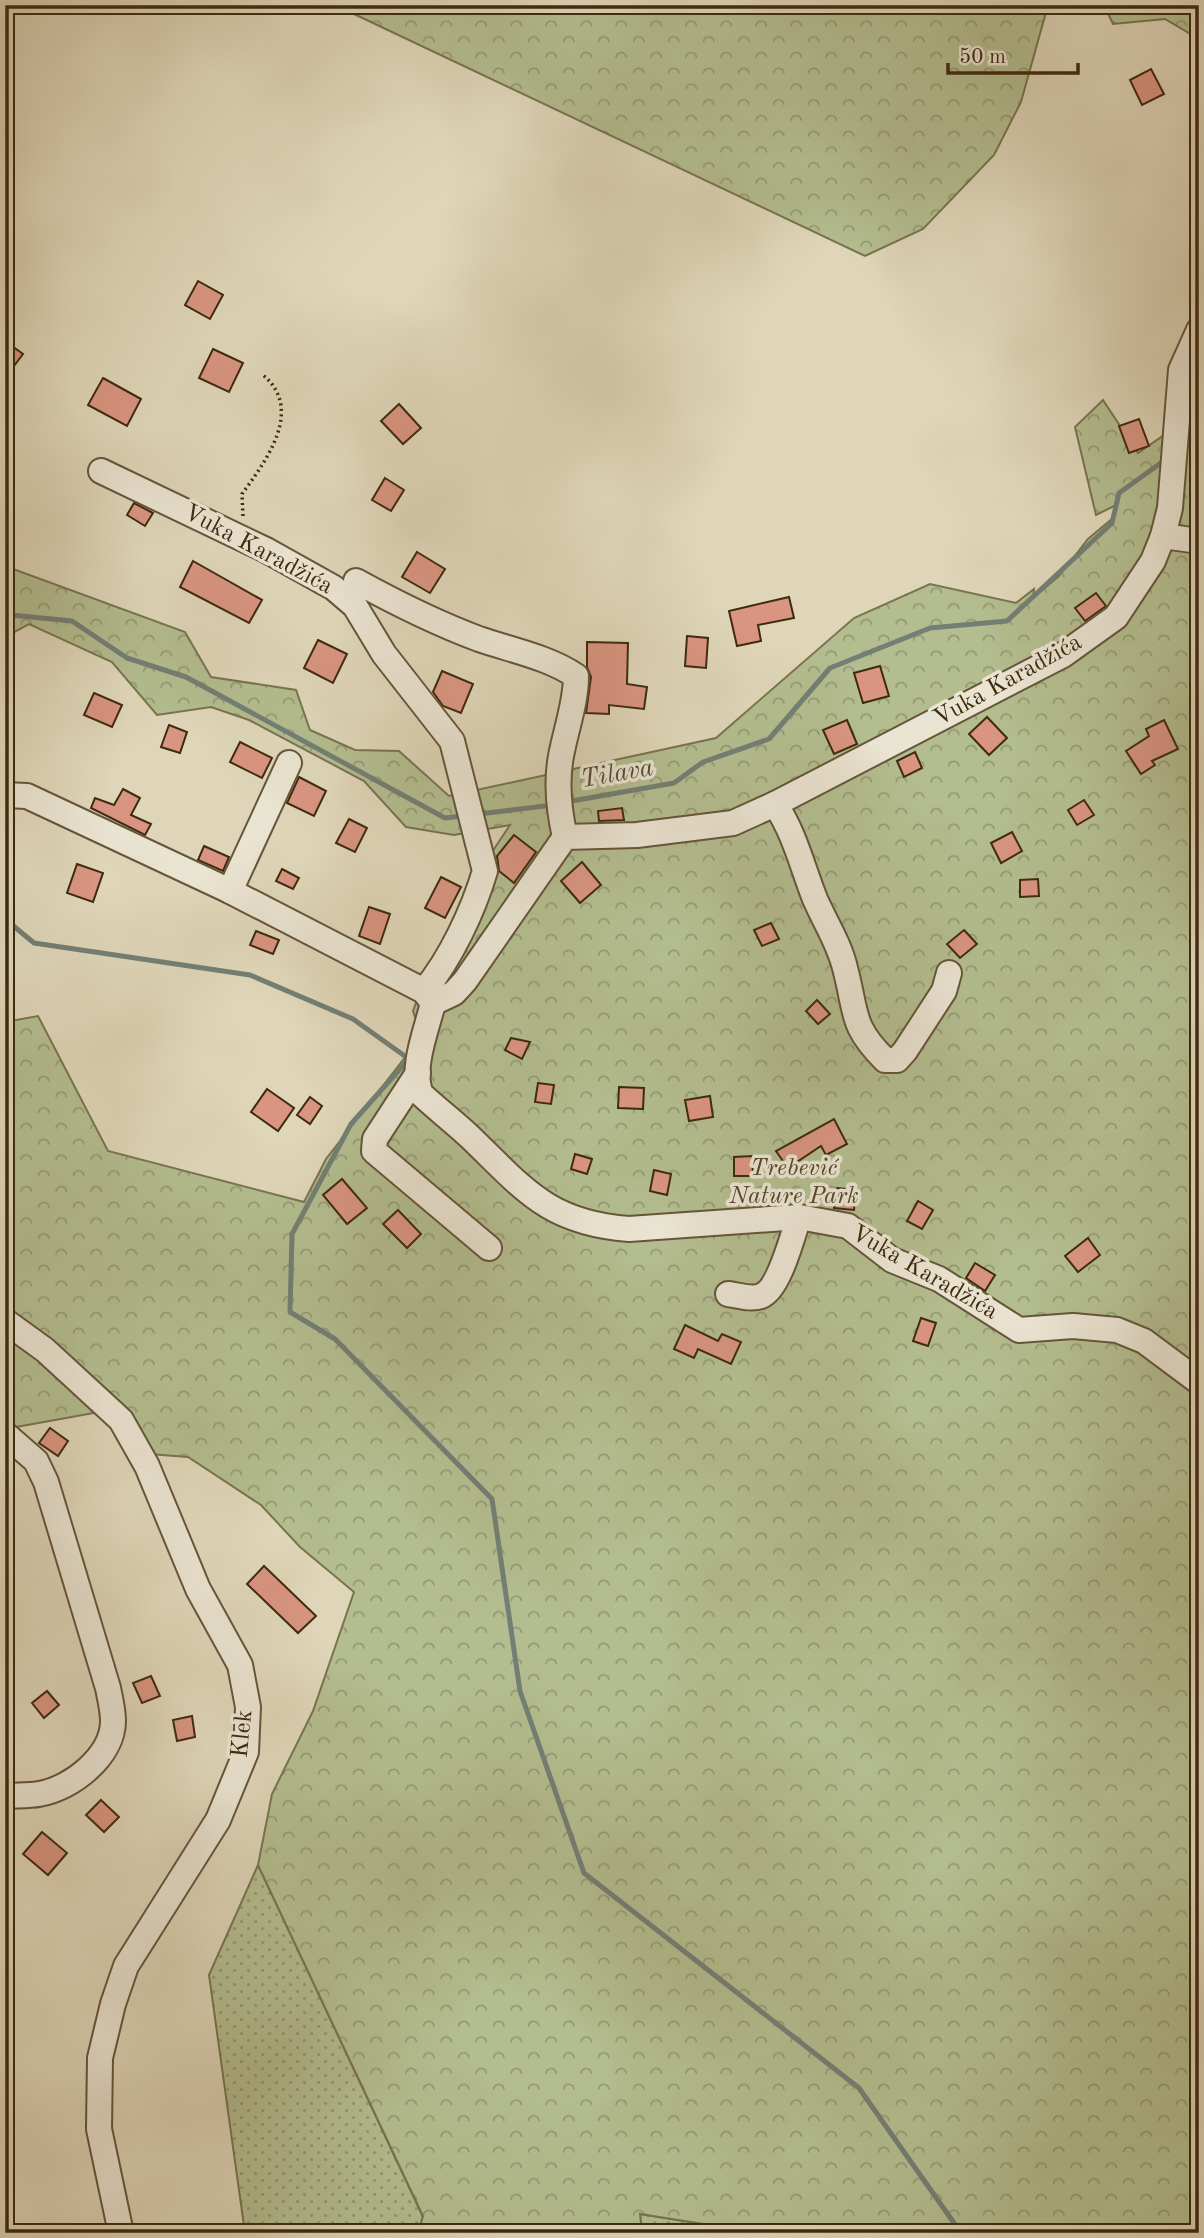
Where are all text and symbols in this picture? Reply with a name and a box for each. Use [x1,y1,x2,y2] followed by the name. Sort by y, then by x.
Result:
[948,32,1078,76] scale bar
[959,47,1006,68] text: 50 m
[180,501,337,599] street label: Vuka Karadžića
[930,630,1086,731] street label: Vuka Karadžića
[578,755,656,793] water label: Tilava
[728,1157,859,1209] park label: Trebević Nature Park
[847,1221,1002,1325] street label: Vuka Karadžića
[229,1709,257,1759] street label: Klek

